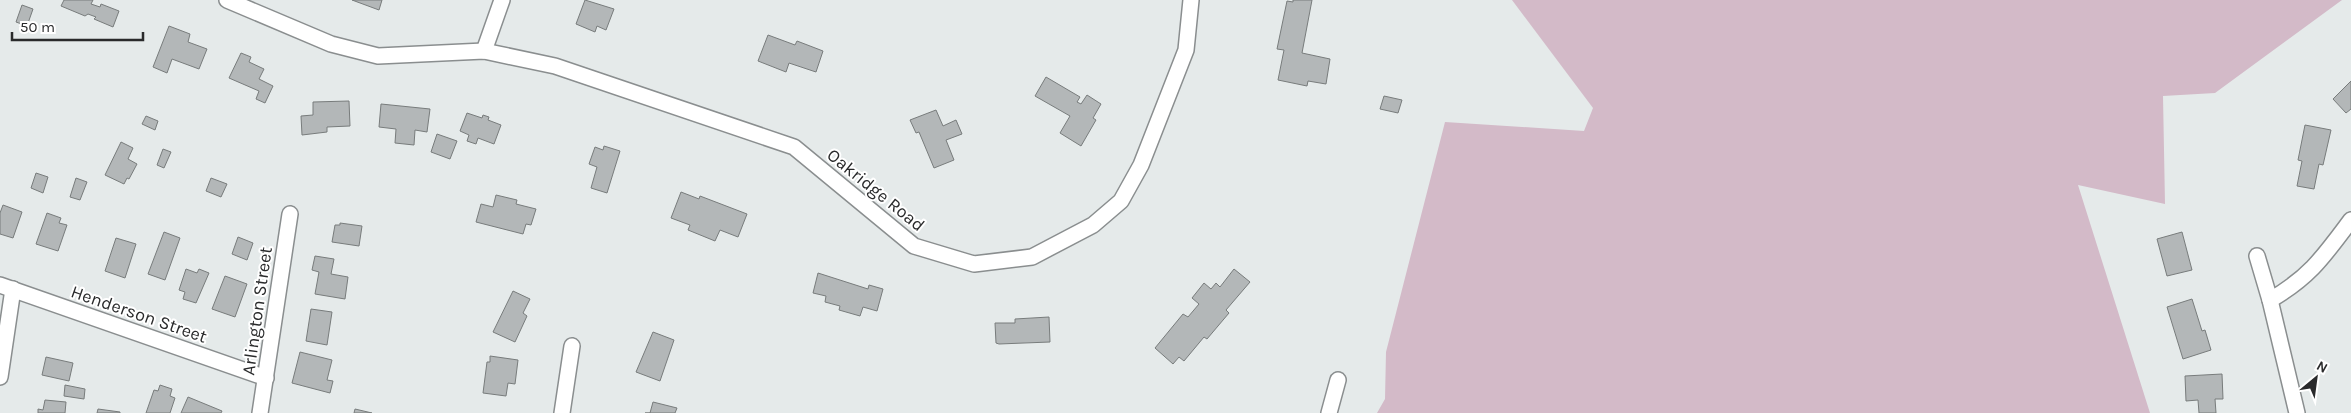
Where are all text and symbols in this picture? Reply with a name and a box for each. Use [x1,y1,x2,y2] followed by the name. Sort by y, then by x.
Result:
[12,10,144,42] scale bar
[20,18,55,36] text: 50 m
[823,144,929,236] street label: Oakridge Road
[237,245,277,377] street label: Arlington Street
[68,280,210,348] street label: Henderson Street
[2291,353,2341,403] north arrow
[2314,357,2331,377] text: N

